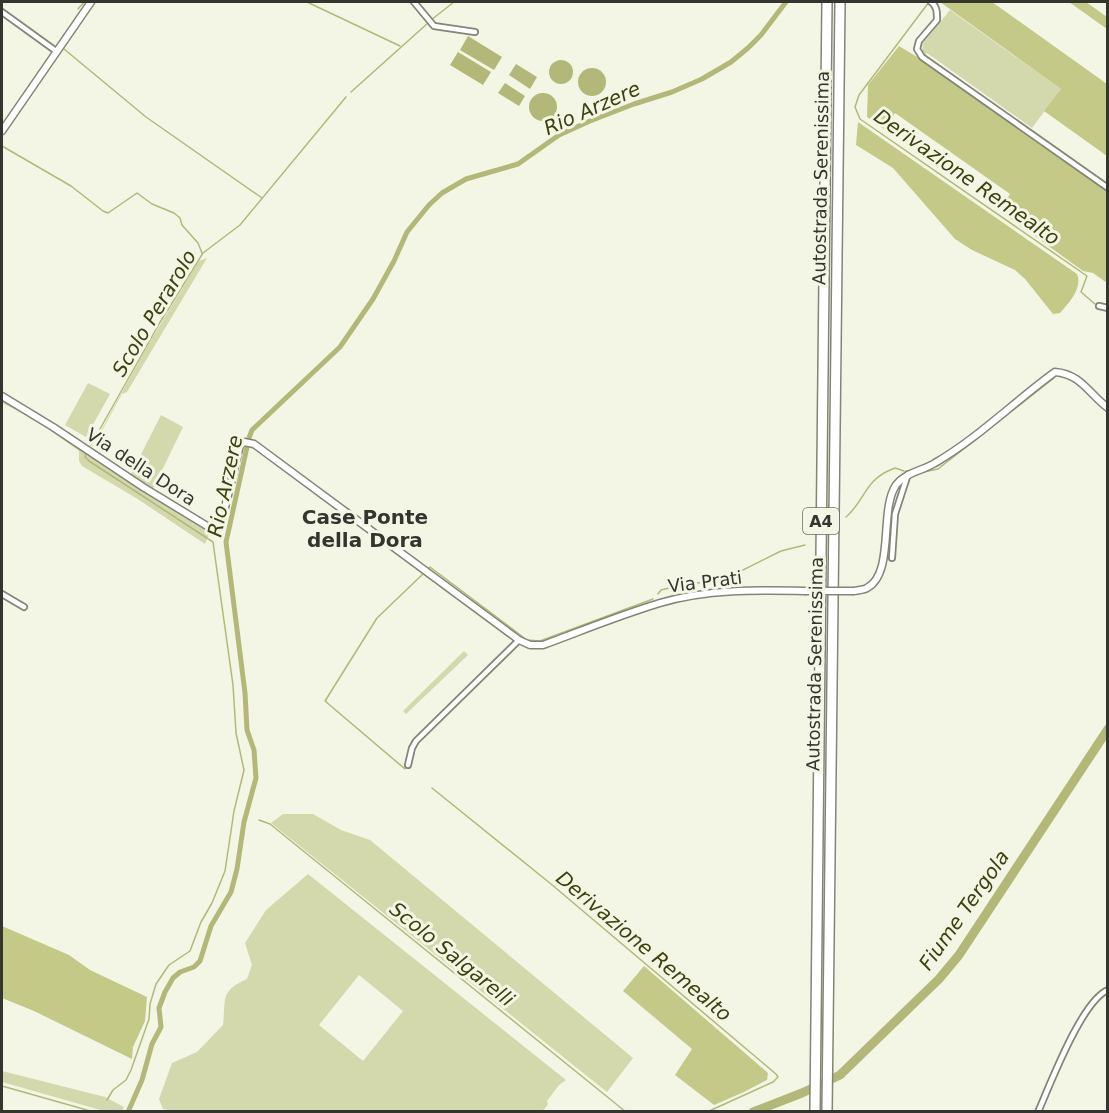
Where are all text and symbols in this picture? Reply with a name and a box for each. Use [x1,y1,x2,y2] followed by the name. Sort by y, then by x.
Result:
[808,71,833,285] street label: Autostrada Serenissima
[540,76,644,140] water label: Rio Arzere
[870,104,1064,250] water label: Derivazione Remealto
[107,245,201,381] water label: Scolo Perarolo
[83,423,200,510] street label: Via della Dora
[203,433,247,539] water label: Rio Arzere
[302,505,428,552] district label: Case Ponte della Dora
[803,508,839,534] road number: A4
[802,557,827,771] street label: Autostrada Serenissima
[667,567,743,596] street label: Via Prati
[914,845,1014,975] water label: Fiume Tergola
[552,866,736,1026] water label: Derivazione Remealto
[385,897,519,1012] water label: Scolo Salgarelli

